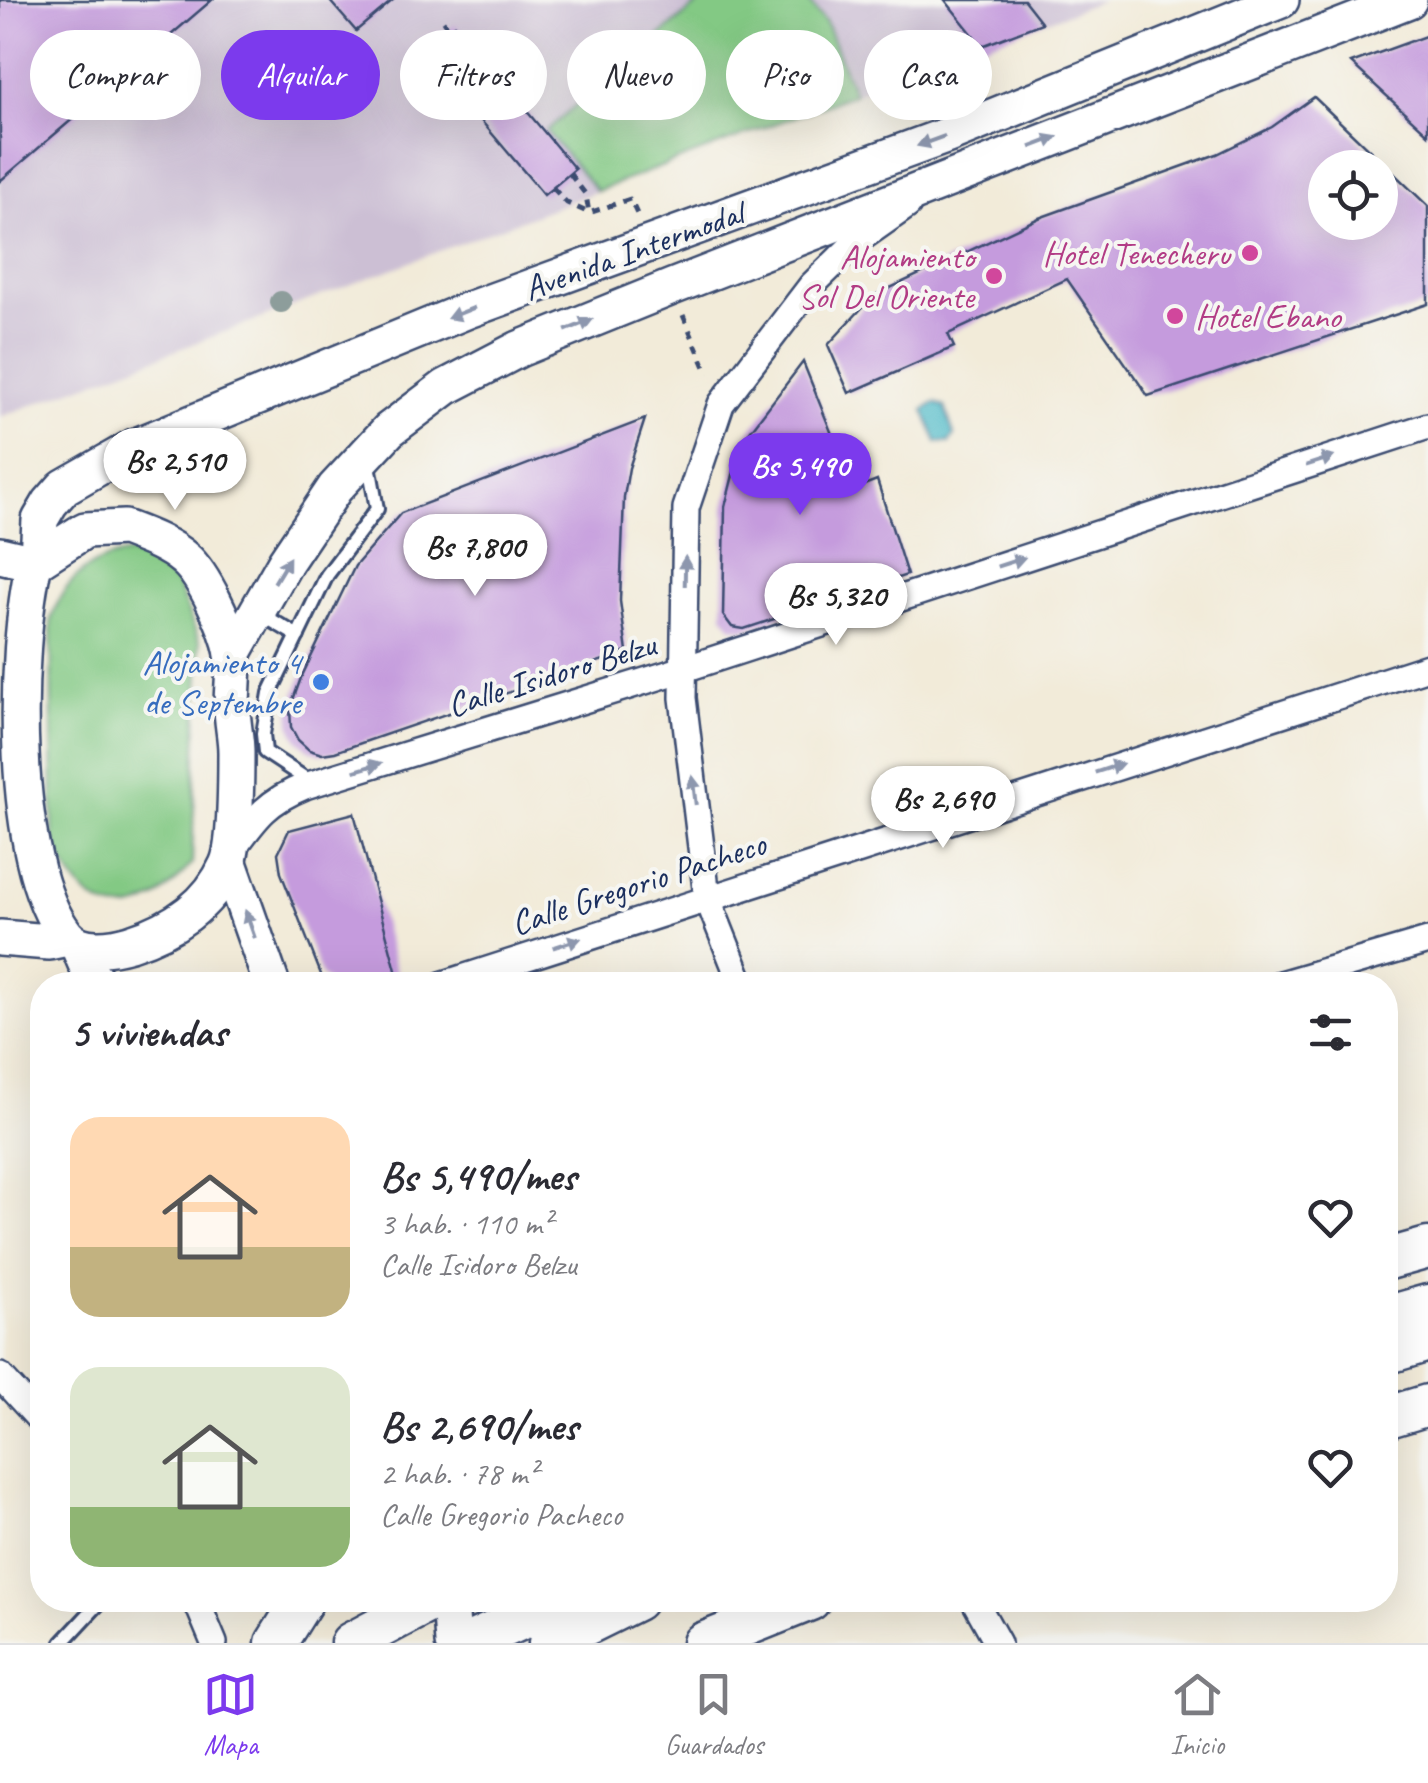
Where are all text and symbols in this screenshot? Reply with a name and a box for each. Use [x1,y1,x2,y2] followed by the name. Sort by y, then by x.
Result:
[30,30,201,120] chip: Comprar
[221,30,380,120] chip: Alquilar
[400,30,547,120] chip: Filtros
[567,30,706,120] chip: Nuevo
[726,30,844,120] chip: Piso
[864,30,992,120] chip: Casa
[916,134,946,149] one-way arrow
[1030,134,1060,150] one-way arrow
[1308,150,1398,240] map controls
[1308,150,1398,240] button: locate
[517,188,755,311] street label: Avenida Intermodal
[1043,231,1232,276] place label: Hotel Tenecheru
[798,234,978,319] place label: Alojamiento Sol Del Oriente
[1239,242,1261,264] marker: Hotel Tenecheru
[983,265,1005,287] marker: Alojamiento Sol Del Oriente
[1195,294,1342,339] place label: Hotel Ebano
[1164,305,1186,327] marker: Hotel Ebano
[446,306,476,321] one-way arrow
[564,316,594,332] one-way arrow
[72,428,278,513] pin: Bs 2,510
[697,433,903,518] pin: Bs 5,490
[125,440,225,481] text: Bs 2,510
[751,445,849,486] text: Bs 5,490
[1305,453,1335,468] one-way arrow
[372,514,578,599] pin: Bs 7,800
[425,526,525,567] text: Bs 7,800
[996,554,1026,569] one-way arrow
[678,555,694,587] one-way arrow
[273,556,290,584] one-way arrow
[733,563,939,648] pin: Bs 5,320
[786,575,886,616] text: Bs 5,320
[442,621,662,727] street label: Calle Isidoro Belzu
[143,640,304,725] place label: Alojamiento 4 de Septembre
[310,671,332,693] marker: Alojamiento 4 de Septembre
[353,759,383,774] one-way arrow
[1095,760,1125,775] one-way arrow
[840,766,1046,851] pin: Bs 2,690
[686,773,702,805] one-way arrow
[893,778,993,819] text: Bs 2,690
[505,821,773,946] street label: Calle Gregorio Pacheco
[242,909,257,939] one-way arrow
[552,935,582,950] one-way arrow
[1303,1005,1358,1060] icon: filters
[70,1006,227,1059] text: 5 viviendas
[380,1150,576,1203] text: Bs 5,490/mes
[150,1157,270,1277] icon: home
[1303,1190,1358,1245] icon: heart
[380,1203,552,1244] text: 3 hab. · 110 m²
[380,1244,577,1285] text: Calle Isidoro Belzu
[380,1400,578,1453] text: Bs 2,690/mes
[150,1407,270,1527] icon: home
[1303,1440,1358,1495] icon: heart
[380,1453,537,1494] text: 2 hab. · 78 m²
[380,1494,622,1535] text: Calle Gregorio Pacheco
[203,1667,258,1762] tab: Mapa
[665,1667,763,1762] tab: Guardados
[1170,1667,1225,1762] tab: Inicio

